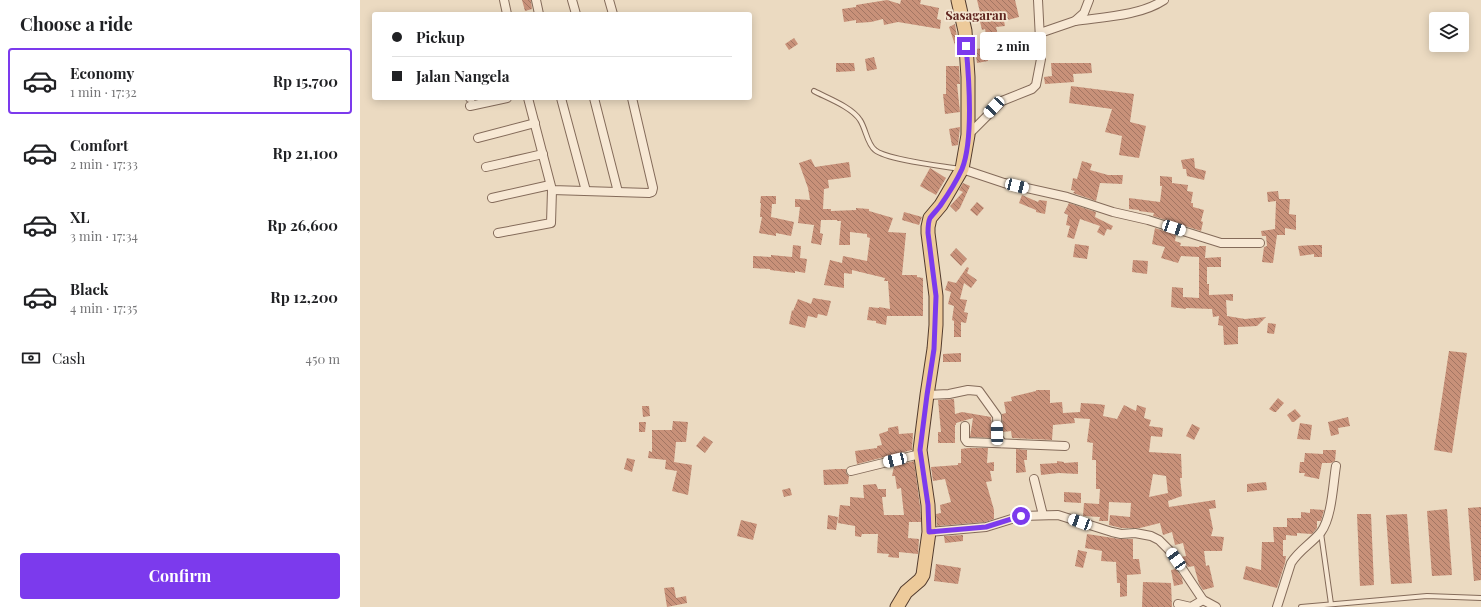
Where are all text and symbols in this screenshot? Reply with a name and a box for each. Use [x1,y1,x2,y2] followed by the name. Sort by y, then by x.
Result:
[945,6,1007,23] district label: Sasagaran
[20,12,133,36] text: Choose a ride
[1429,12,1469,52] map controls
[1429,12,1469,52] button: layers
[416,27,465,47] text: Pickup
[980,32,1046,60] callout: 2 min
[957,37,975,55] route end
[996,37,1030,54] text: 2 min
[22,63,58,99] icon: car
[70,63,134,83] text: Economy
[416,66,510,86] text: Jalan Nangela
[273,71,338,91] text: Rp 15,700
[70,83,137,100] text: 1 min · 17:32
[981,94,1007,120] car
[22,135,58,171] icon: car
[70,135,128,155] text: Comfort
[272,143,338,163] text: Rp 21,100
[70,155,138,172] text: 2 min · 17:33
[1004,177,1030,195] car
[22,207,58,243] icon: car
[70,207,90,227] text: XL
[267,215,338,235] text: Rp 26,600
[1161,219,1187,237] car
[70,227,138,244] text: 3 min · 17:34
[22,279,58,315] icon: car
[70,279,109,299] text: Black
[270,287,338,307] text: Rp 12,200
[70,299,137,316] text: 4 min · 17:35
[20,347,42,369] icon: cash
[52,348,85,368] text: Cash
[306,350,340,367] text: 450 m
[991,421,1003,445] car
[882,451,908,469] car
[1012,507,1030,525] route start
[1067,512,1093,532] car
[1164,546,1188,572] car
[20,553,340,599] button: Confirm

